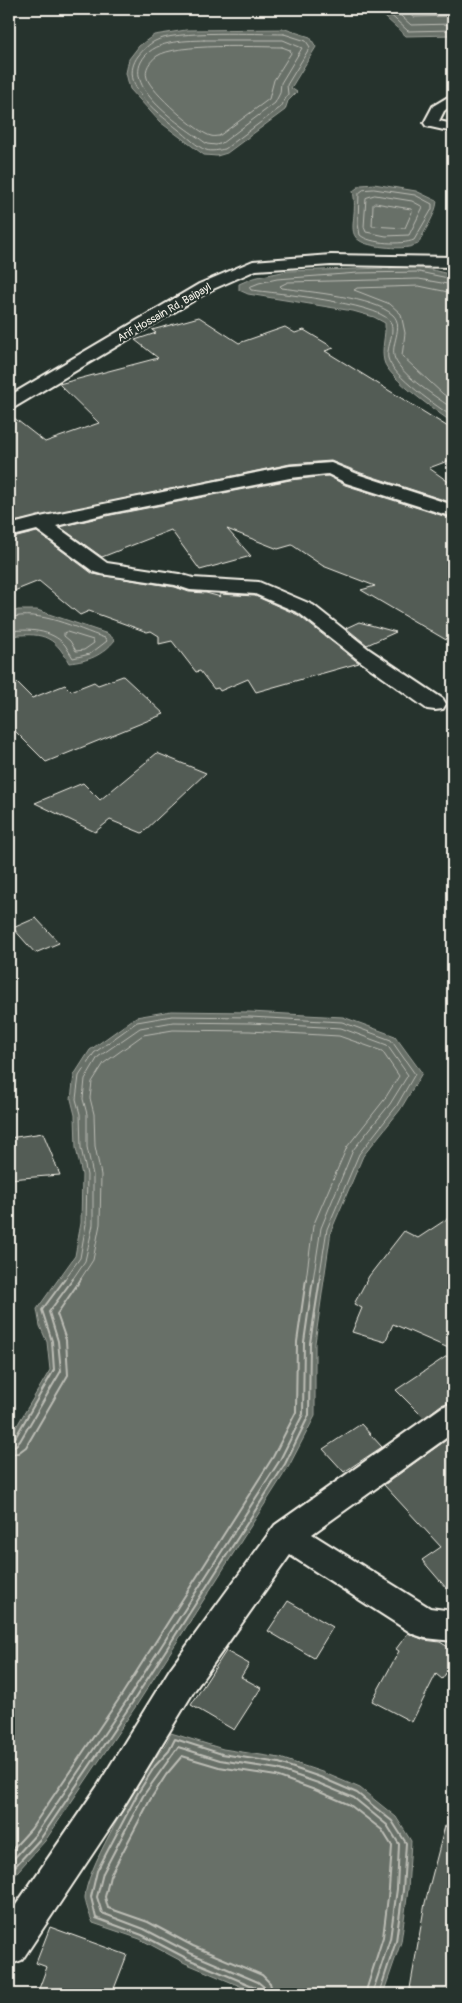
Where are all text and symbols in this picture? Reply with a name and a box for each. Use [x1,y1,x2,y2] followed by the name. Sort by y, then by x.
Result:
[115,280,213,345] street label: Arif Hossain Rd, Baipayl

